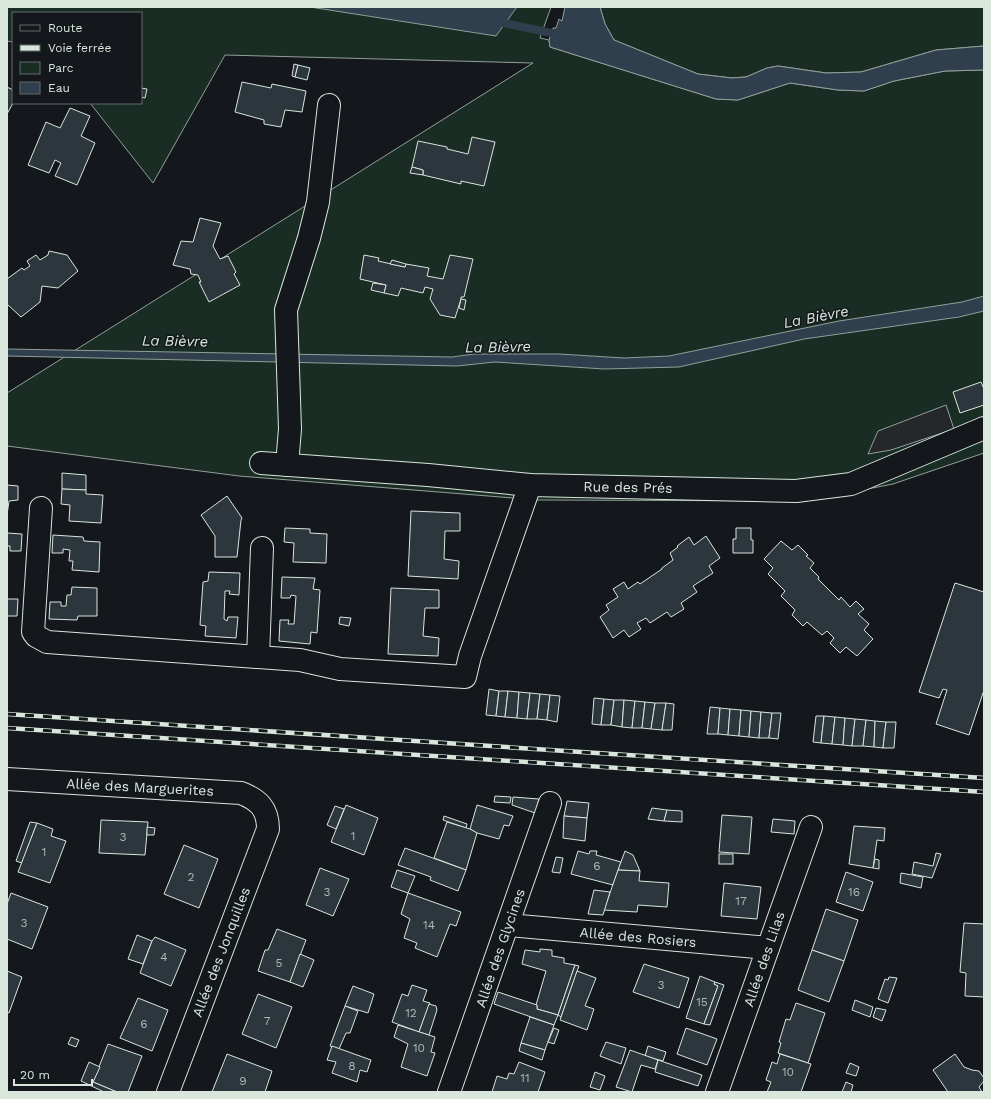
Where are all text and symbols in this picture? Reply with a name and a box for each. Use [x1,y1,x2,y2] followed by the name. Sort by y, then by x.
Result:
[12,12,142,104] legend
[48,21,82,35] text: Route
[48,41,111,55] text: Voie ferrée
[48,61,74,75] text: Parc
[48,81,70,95] text: Eau
[782,302,850,332] water label: La Bièvre
[142,331,208,351] water label: La Bièvre
[465,337,531,357] water label: La Bièvre
[583,478,673,496] street label: Rue des Prés
[66,775,214,799] street label: Allée des Marguerites
[351,829,355,843] house number: 1
[120,830,127,844] house number: 3
[42,845,46,859] house number: 1
[593,859,601,873] house number: 6
[188,870,195,884] house number: 2
[189,885,253,1019] street label: Allée des Jonquilles
[324,885,331,899] house number: 3
[848,885,860,899] house number: 16
[472,886,528,1010] street label: Allée des Glycines
[735,894,747,908] house number: 17
[740,909,788,1009] street label: Allée des Lilas
[21,916,28,930] house number: 3
[423,918,435,932] house number: 14
[579,924,697,950] street label: Allée des Rosiers
[160,950,168,964] house number: 4
[276,956,283,970] house number: 5
[658,978,665,992] house number: 3
[696,995,708,1009] house number: 15
[405,1006,417,1020] house number: 12
[264,1014,271,1028] house number: 7
[140,1017,148,1031] house number: 6
[413,1041,425,1055] house number: 10
[348,1059,356,1073] house number: 8
[14,1061,92,1087] scale bar
[782,1065,794,1079] house number: 10
[20,1068,50,1082] text: 20 m
[520,1071,530,1085] house number: 11
[239,1074,247,1088] house number: 9

